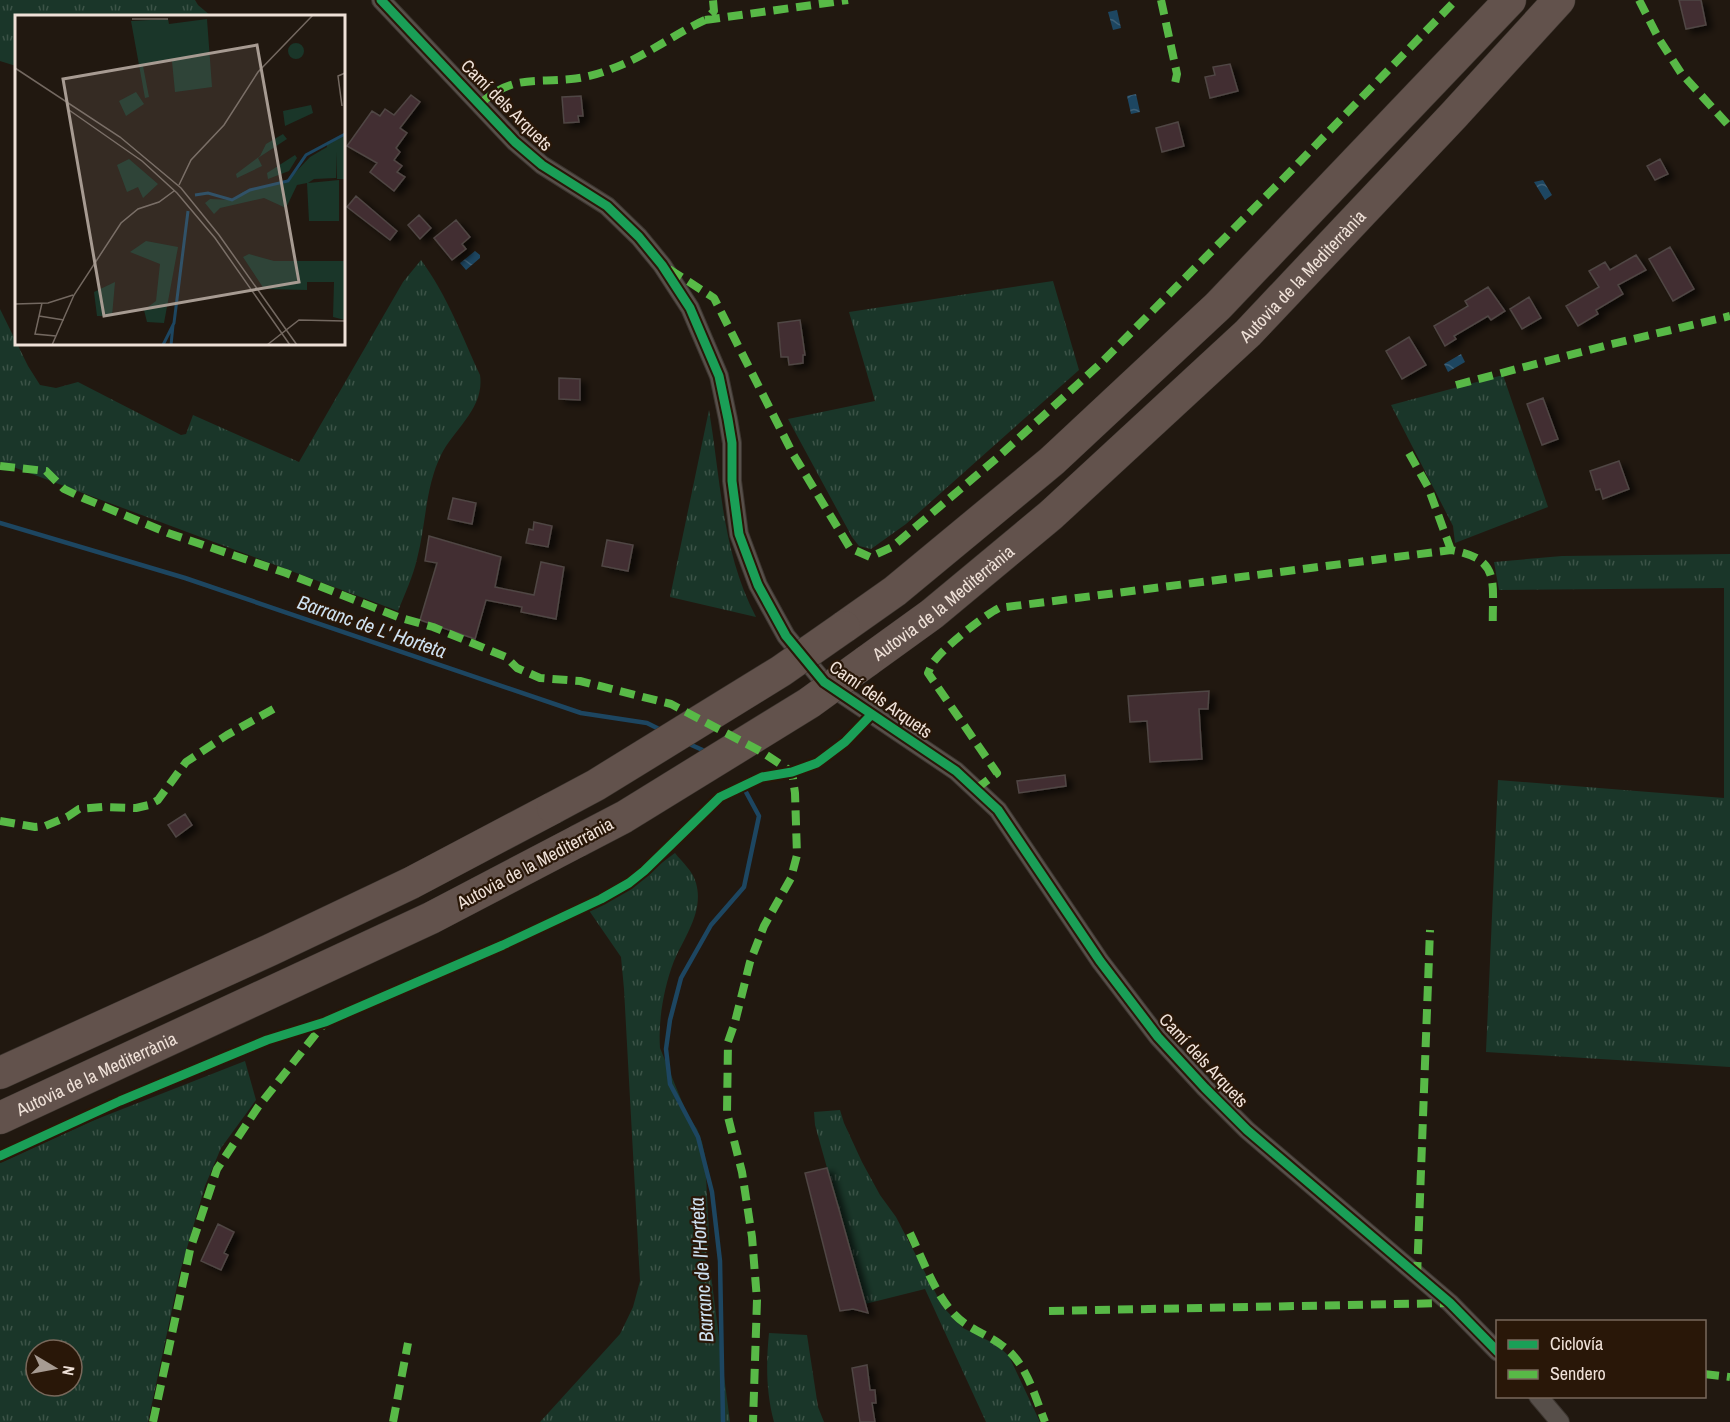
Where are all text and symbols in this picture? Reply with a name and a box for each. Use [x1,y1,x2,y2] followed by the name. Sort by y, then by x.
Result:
[15,15,345,345] inset map
[456,54,558,156] street label: Camí dels Arquets
[1233,204,1371,348] street label: Autovia de la Mediterrània
[866,539,1019,666] street label: Autovia de la Mediterrània
[294,588,450,664] water label: Barranc de L' Horteta
[824,654,938,744] street label: Camí dels Arquets
[451,811,618,915] street label: Autovia de la Mediterrània
[1154,1007,1254,1113] street label: Camí dels Arquets
[11,1025,180,1122] street label: Autovia de la Mediterrània
[682,1197,720,1343] water label: Barranc de l'Horteta
[1496,1320,1706,1398] legend
[1550,1331,1603,1356] text: Ciclovía
[24,1338,84,1398] north arrow
[1550,1361,1606,1386] text: Sendero
[57,1364,80,1377] text: N

